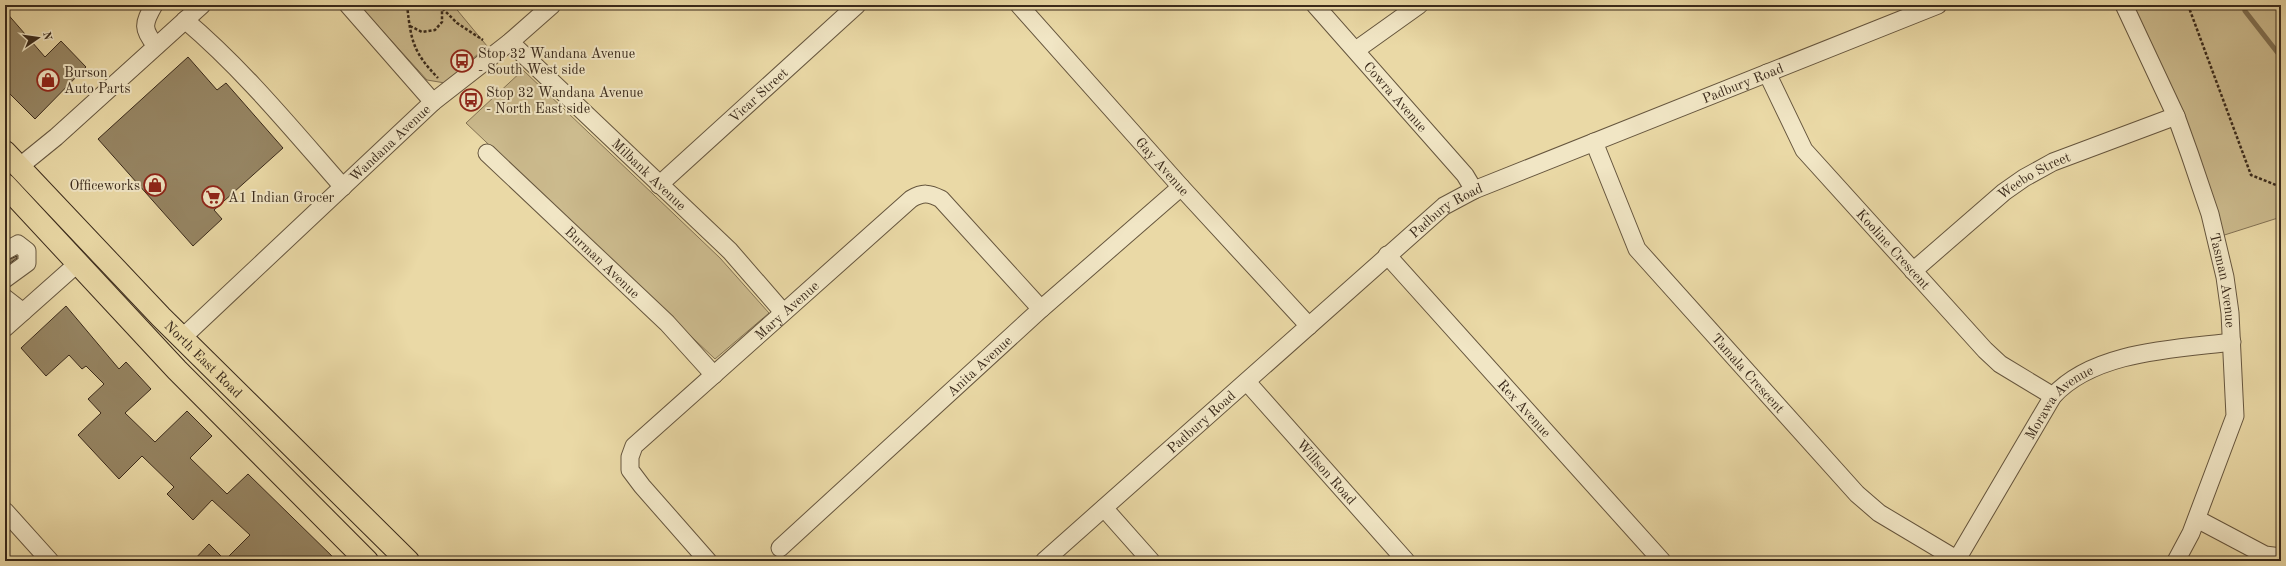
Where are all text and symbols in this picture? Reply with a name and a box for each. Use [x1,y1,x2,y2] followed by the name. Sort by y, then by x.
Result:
[18,18,58,58] north arrow
[40,31,53,42] text: N
[478,47,635,77] place label: Stop 32 Wandana Avenue - South West side
[449,48,475,74] bus stop icon: Stop 32 Wandana Avenue - South West side
[1361,59,1429,135] street label: Cowra Avenue
[1700,61,1786,106] street label: Padbury Road
[64,66,130,96] place label: Burson Auto Parts
[727,66,791,126] street label: Vicar Street
[35,67,61,93] shop icon: Burson Auto Parts
[486,86,643,116] place label: Stop 32 Wandana Avenue - North East side
[458,87,484,113] bus stop icon: Stop 32 Wandana Avenue - North East side
[347,102,434,185] street label: Wandana Avenue
[1132,135,1191,199] street label: Gay Avenue
[609,137,688,213] street label: Milbank Avenue
[1995,150,2073,202] street label: Weebo Street
[142,172,168,198] shop icon: Officeworks
[69,179,140,193] place label: Officeworks
[1407,181,1485,241] street label: Padbury Road
[200,184,226,210] supermarket icon: A1 Indian Grocer
[228,191,335,205] place label: A1 Indian Grocer
[1853,207,1933,293] street label: Kooline Crescent
[562,225,642,301] street label: Burman Avenue
[2207,232,2237,328] street label: Tasman Avenue
[753,279,822,343] street label: Mary Avenue
[161,319,244,401] street label: North East Road
[1708,331,1787,416] street label: Tamala Crescent
[945,333,1015,399] street label: Anita Avenue
[2023,363,2096,442] street label: Morawa Avenue
[1495,377,1553,440] street label: Rex Avenue
[1165,389,1239,456] street label: Padbury Road
[1294,437,1358,507] street label: Willson Road

